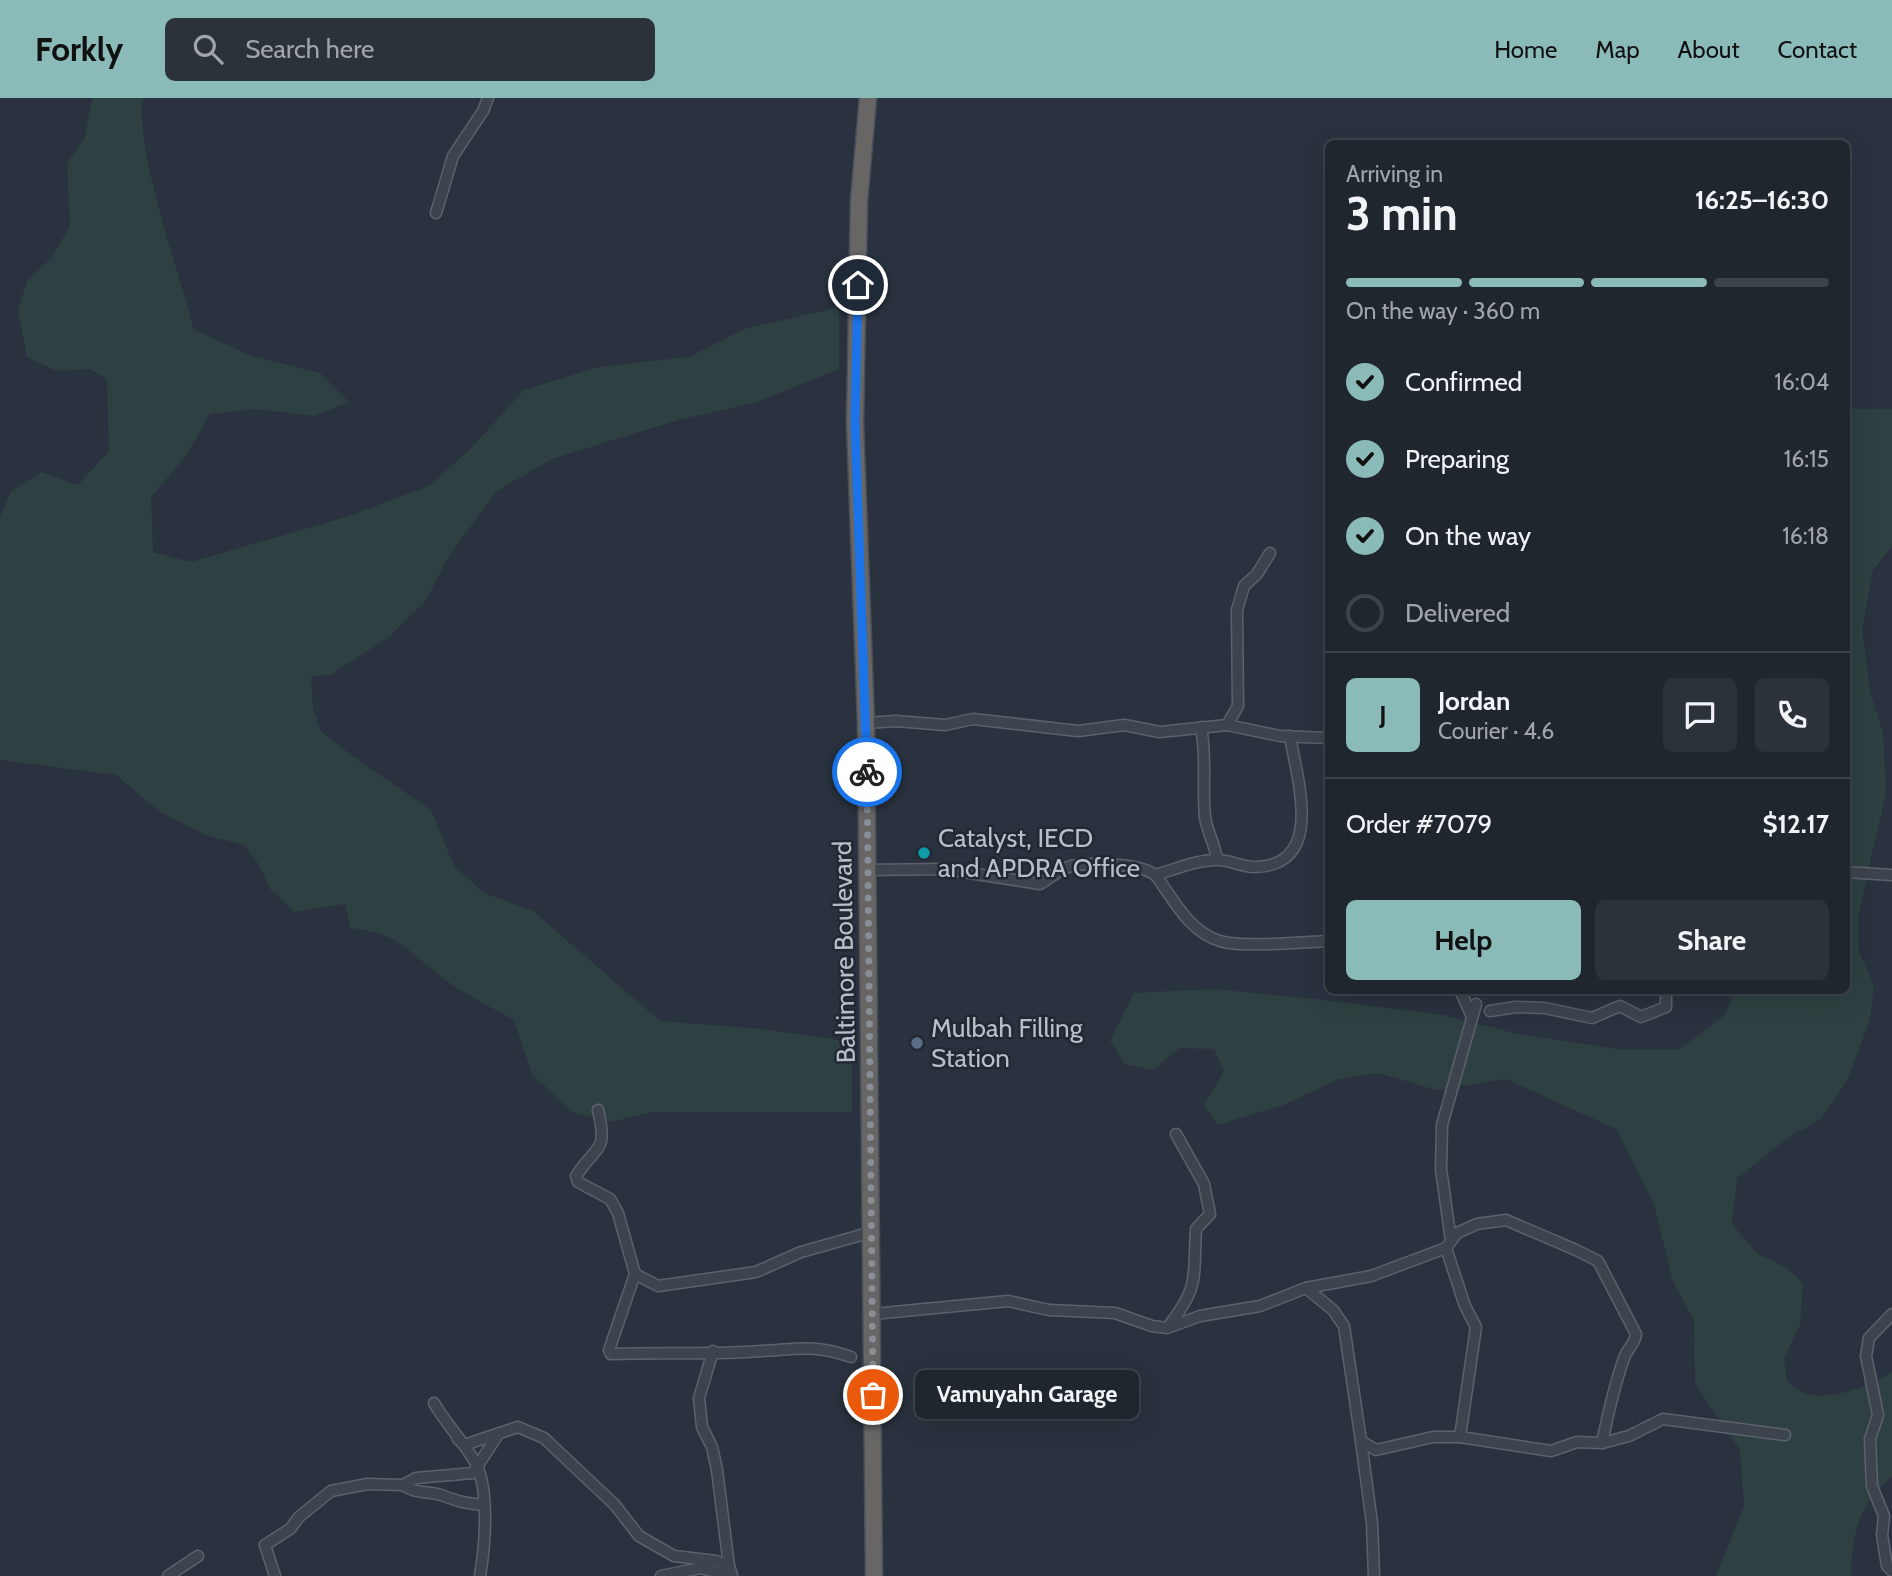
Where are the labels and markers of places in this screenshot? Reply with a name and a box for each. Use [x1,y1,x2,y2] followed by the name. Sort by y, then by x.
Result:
[828,255,888,315] pin
[938,822,1140,884] place label: Catalyst, IECD and APDRA Office
[916,845,932,861] marker: Catalyst, IECD and APDRA Office
[931,1012,1084,1074] place label: Mulbah Filling Station
[909,1035,925,1051] marker: Mulbah Filling Station
[843,1365,903,1425] pin
[915,1370,1139,1420] callout: Vamuyahn Garage

